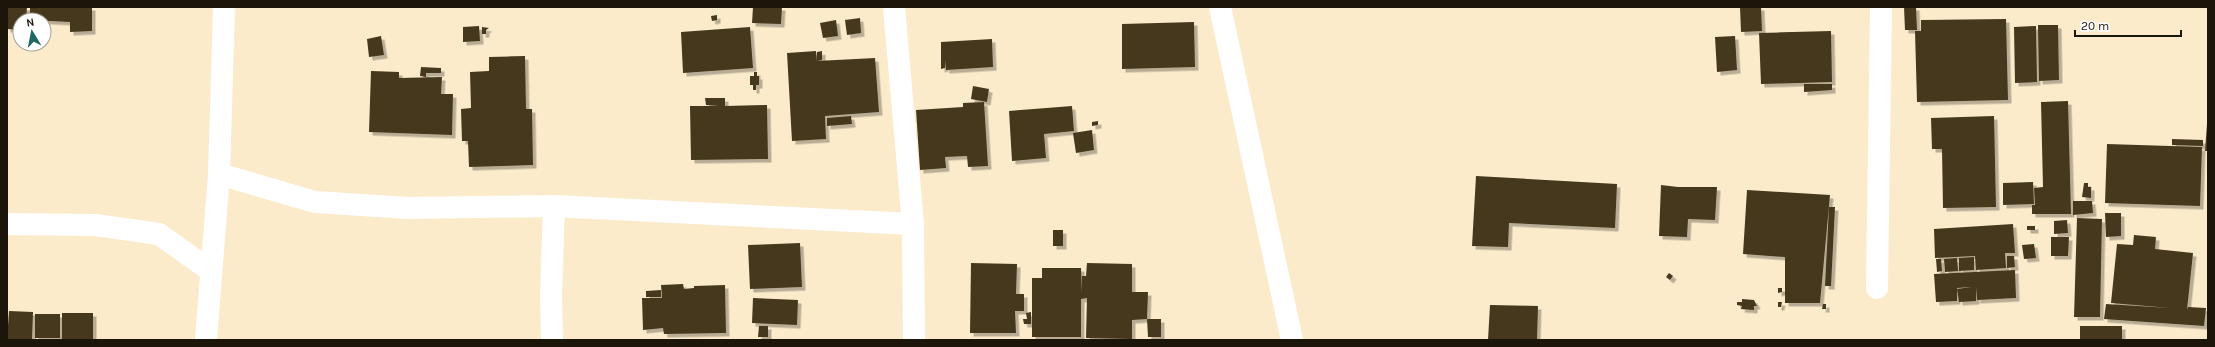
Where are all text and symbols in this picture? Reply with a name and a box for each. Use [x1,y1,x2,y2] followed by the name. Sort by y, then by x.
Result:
[12,12,52,52] north arrow
[2075,12,2181,38] scale bar
[25,16,35,30] text: N
[2081,19,2109,33] text: 20 m

